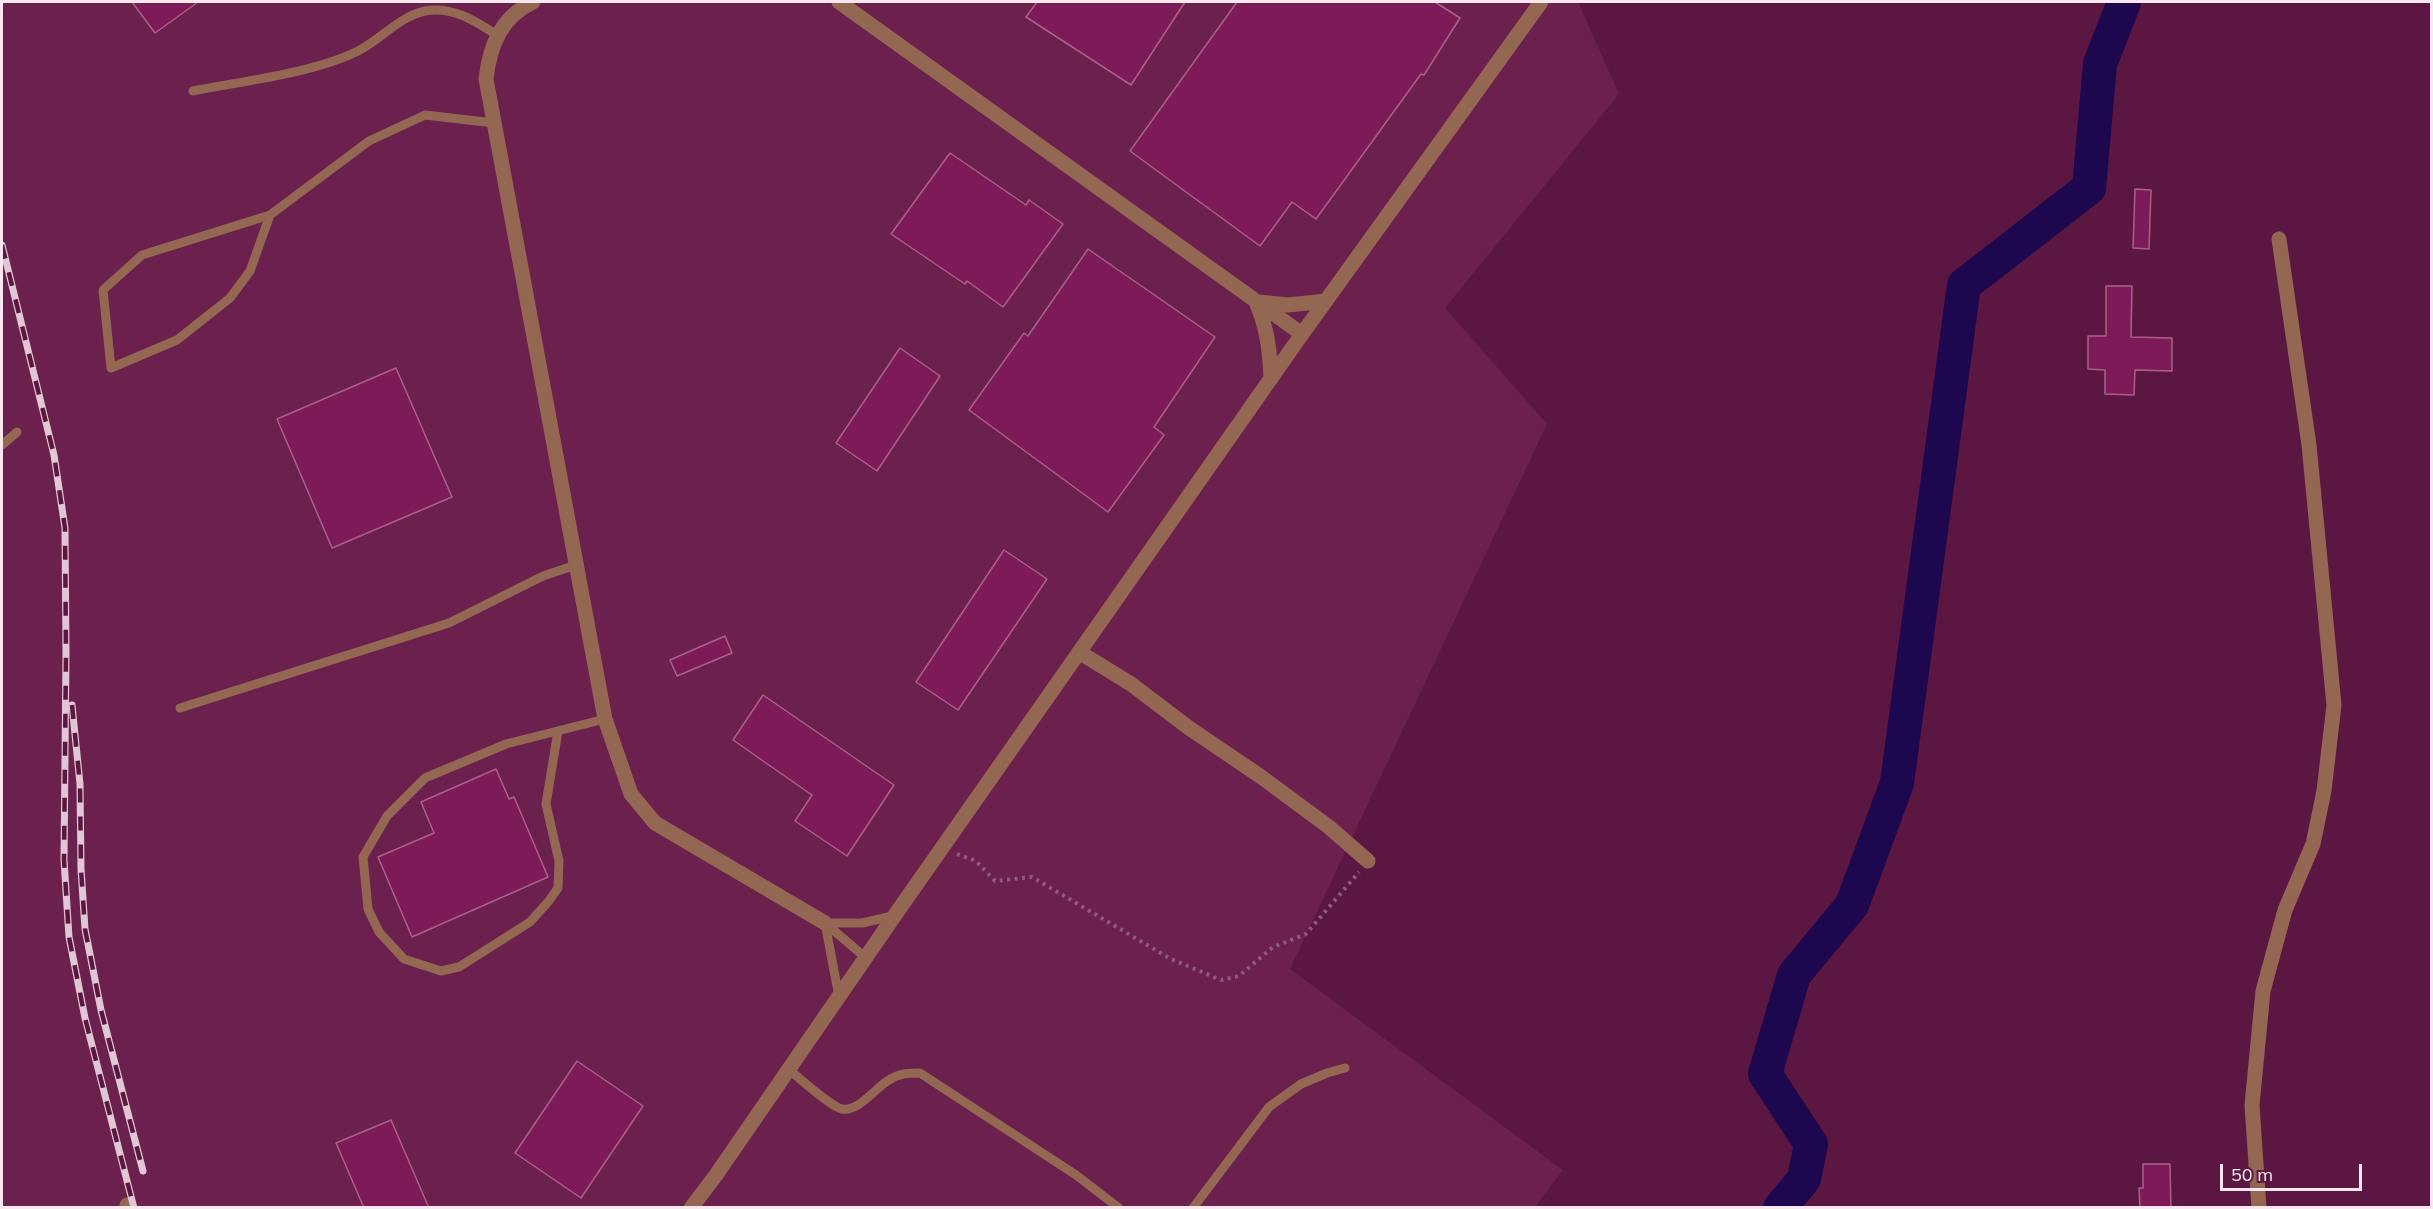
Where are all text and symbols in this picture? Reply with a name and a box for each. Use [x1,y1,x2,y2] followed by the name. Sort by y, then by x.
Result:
[2223,1152,2366,1190] scale bar
[2231,1163,2273,1186] text: 50 m

